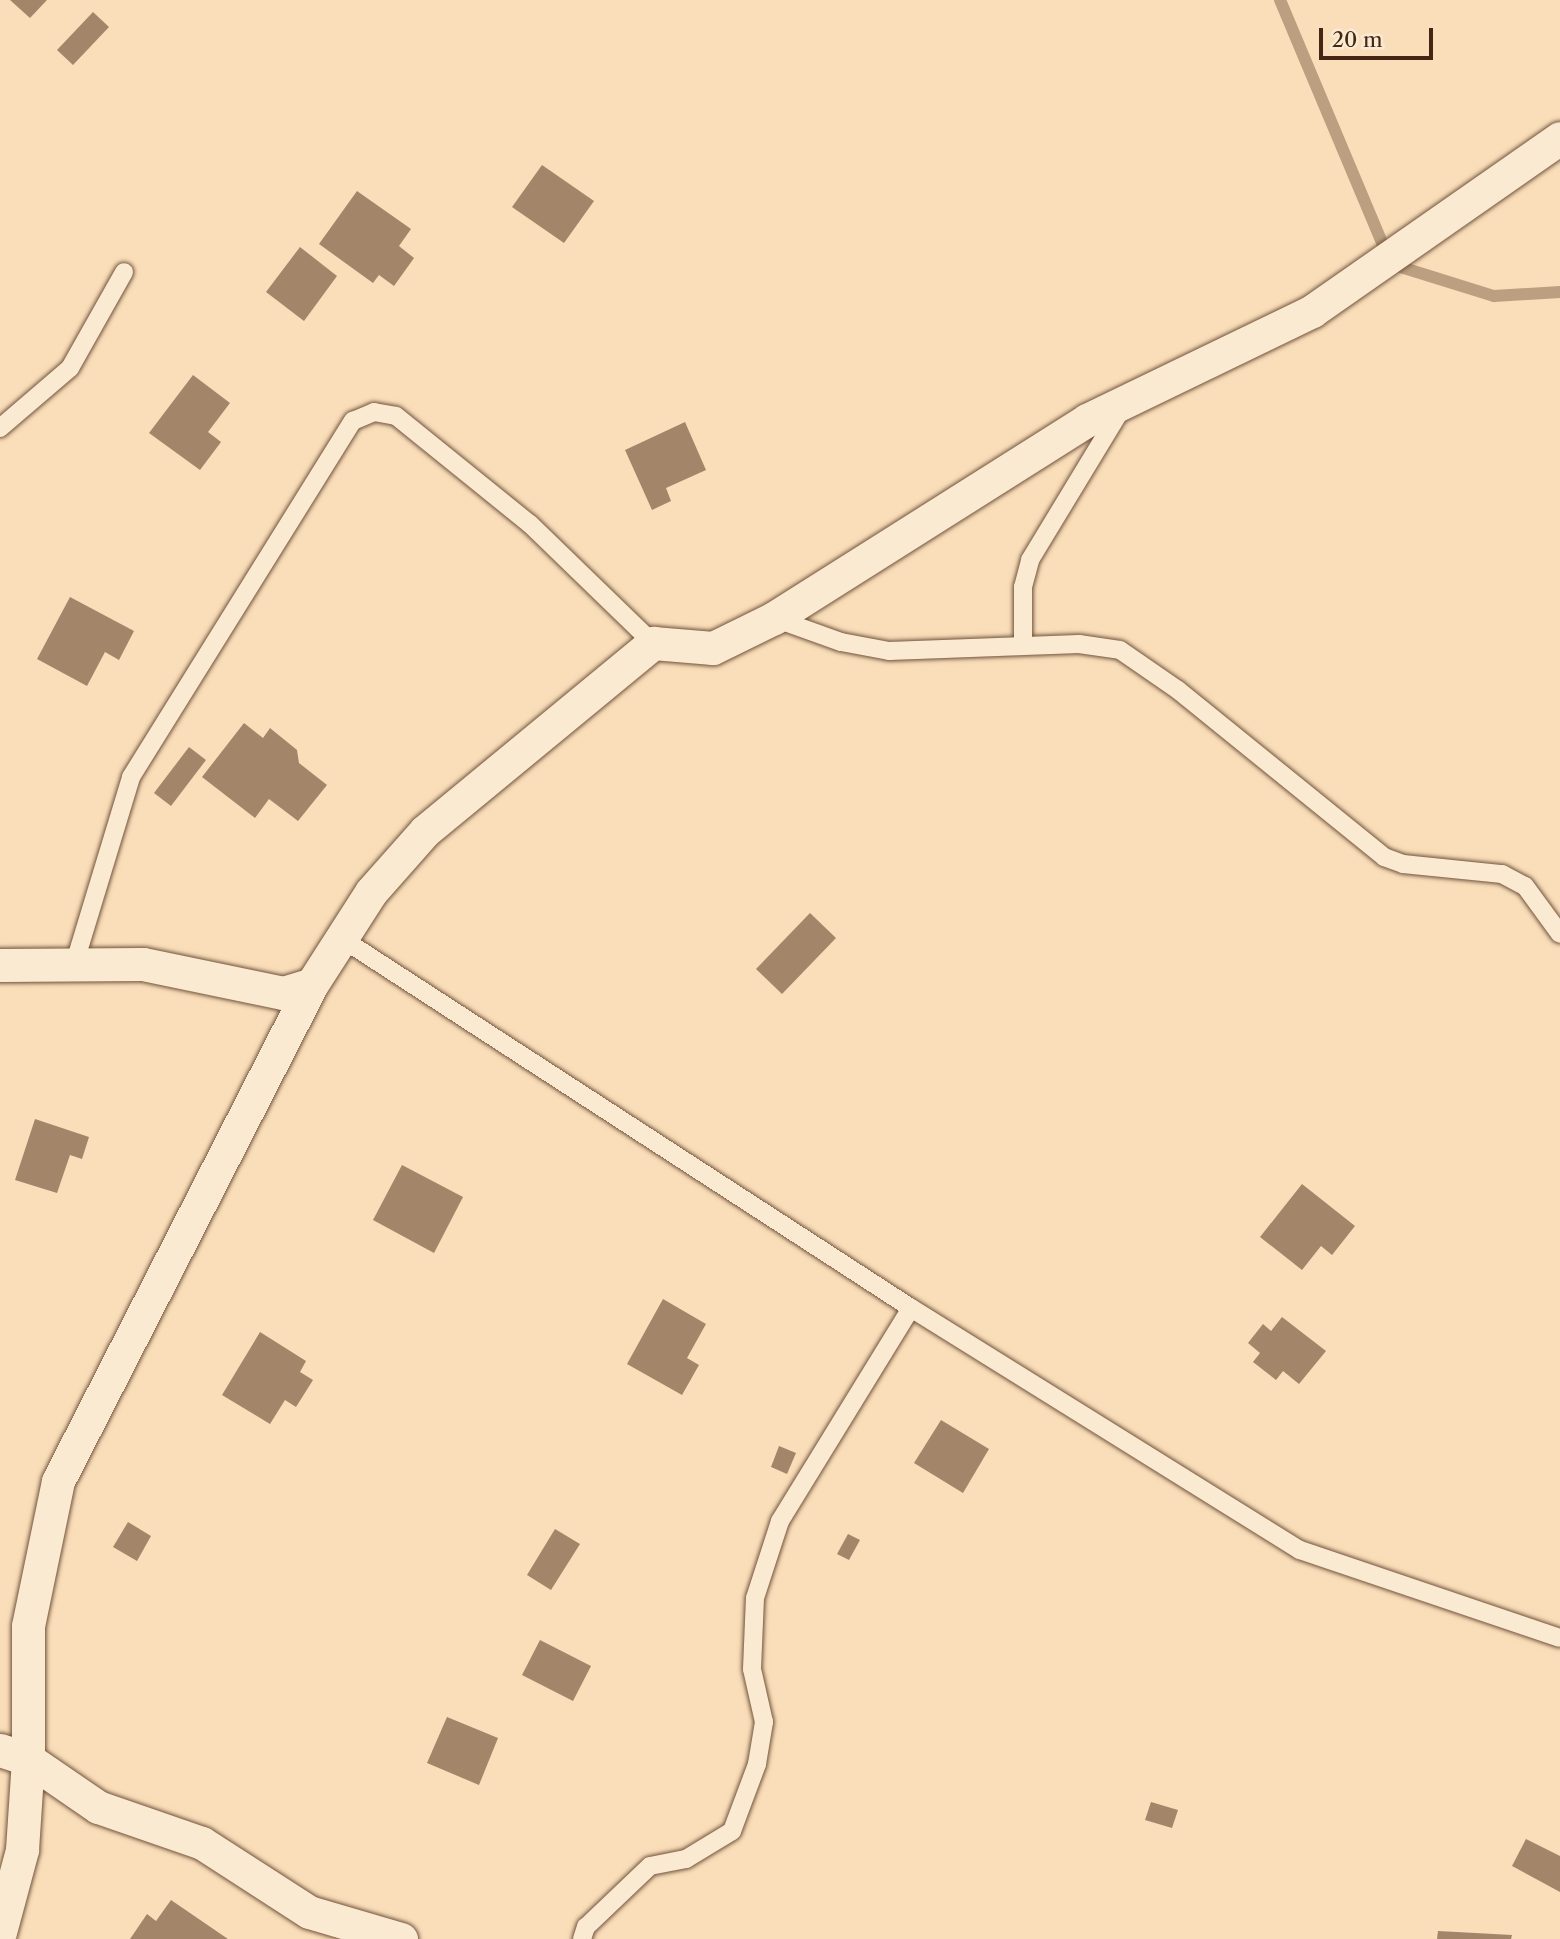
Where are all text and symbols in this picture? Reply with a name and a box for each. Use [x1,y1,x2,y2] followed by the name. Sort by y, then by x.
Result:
[1322,14,1436,58] scale bar
[1332,27,1383,52] text: 20 m

